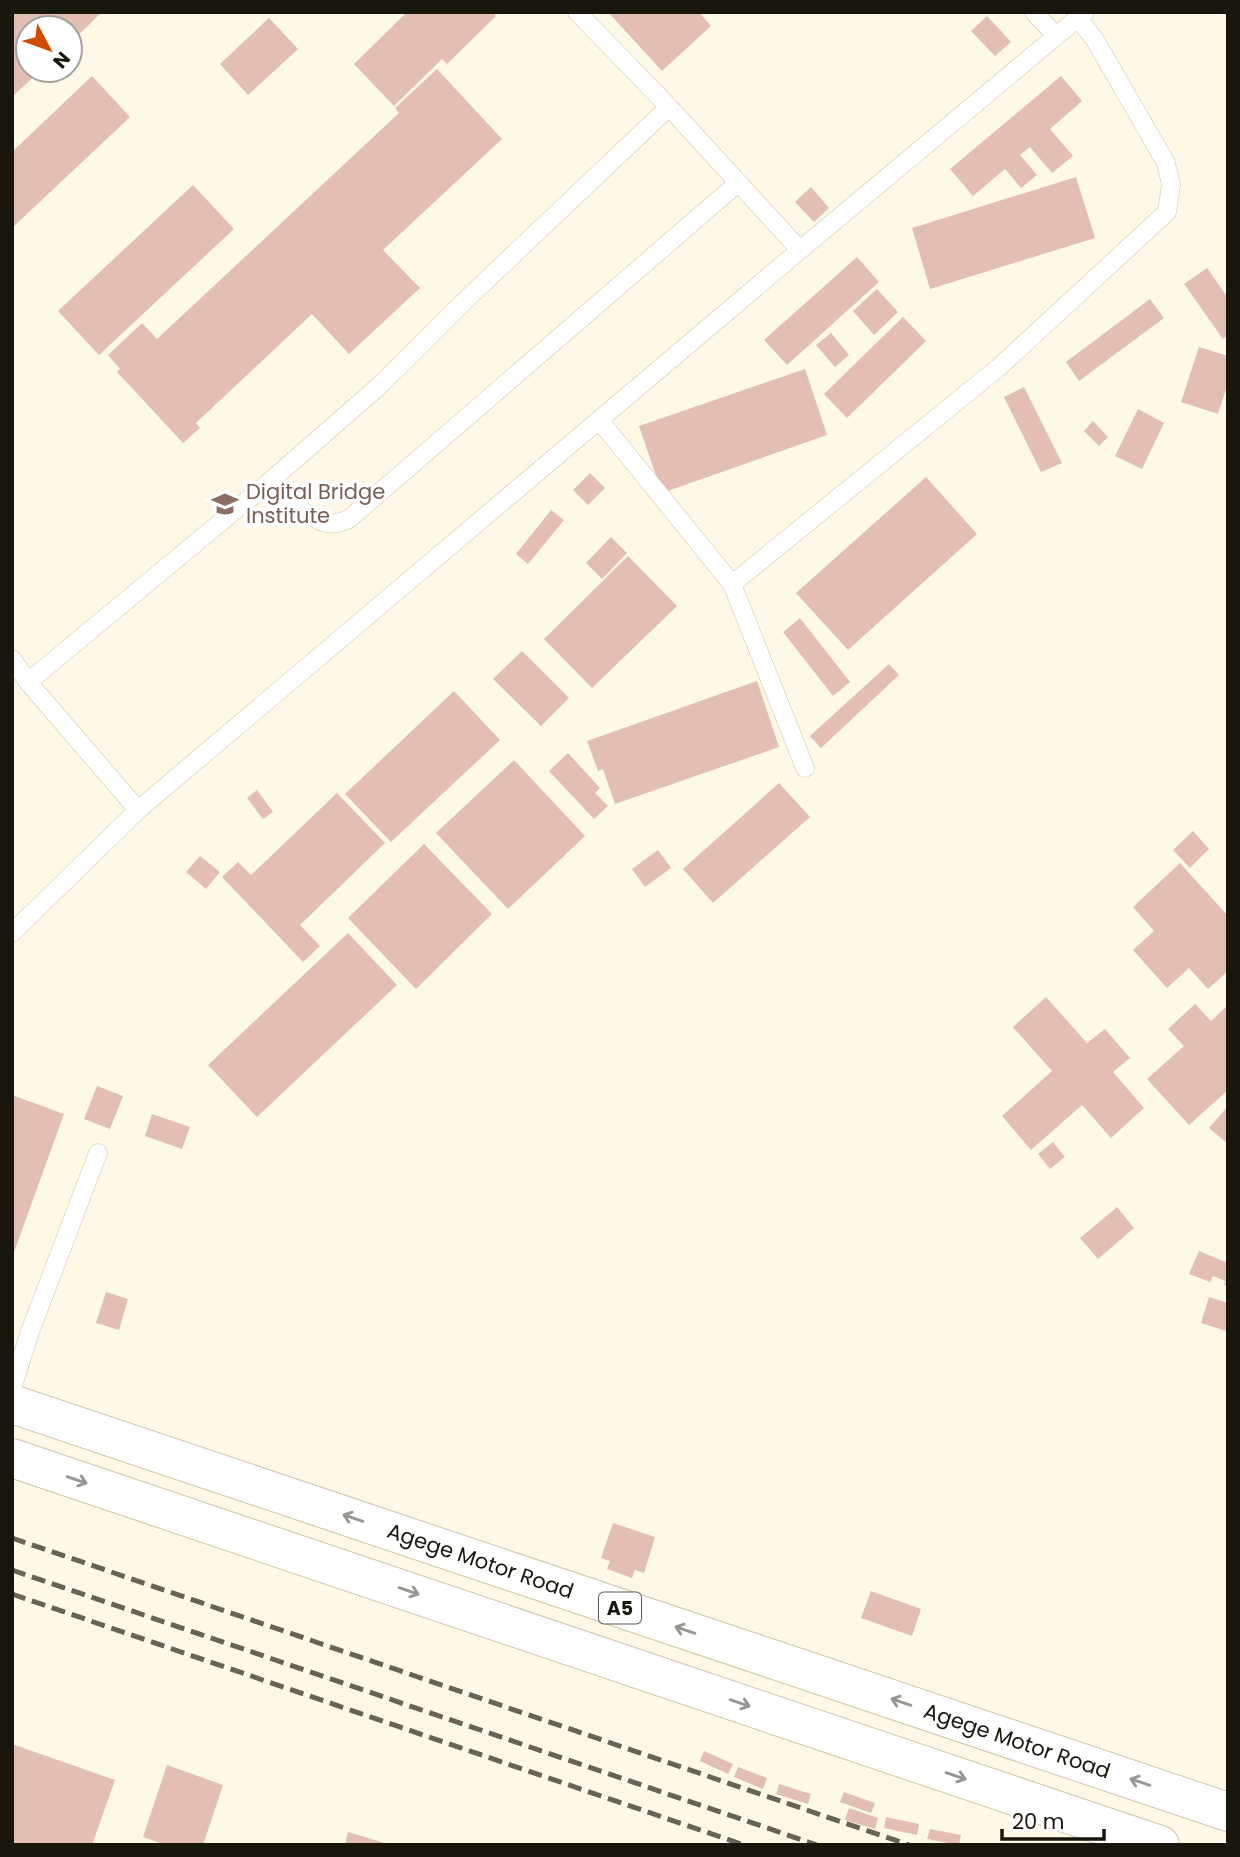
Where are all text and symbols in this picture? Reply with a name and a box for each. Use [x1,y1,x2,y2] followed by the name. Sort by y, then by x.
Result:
[14,14,84,84] north arrow
[47,46,76,74] text: N
[246,477,385,530] place label: Digital Bridge Institute
[210,489,240,519] school or university icon: Digital Bridge Institute
[66,1474,88,1487] one-way arrow
[343,1511,365,1523] one-way arrow
[383,1516,578,1605] street label: Agege Motor Road
[397,1586,419,1598] one-way arrow
[599,1592,641,1624] road number: A5
[675,1622,697,1635] one-way arrow
[890,1695,912,1708] one-way arrow
[920,1696,1114,1785] street label: Agege Motor Road
[729,1698,751,1710] one-way arrow
[944,1771,966,1783] one-way arrow
[1129,1775,1151,1787] one-way arrow
[1002,1798,1104,1842] scale bar
[1012,1807,1065,1836] text: 20 m

